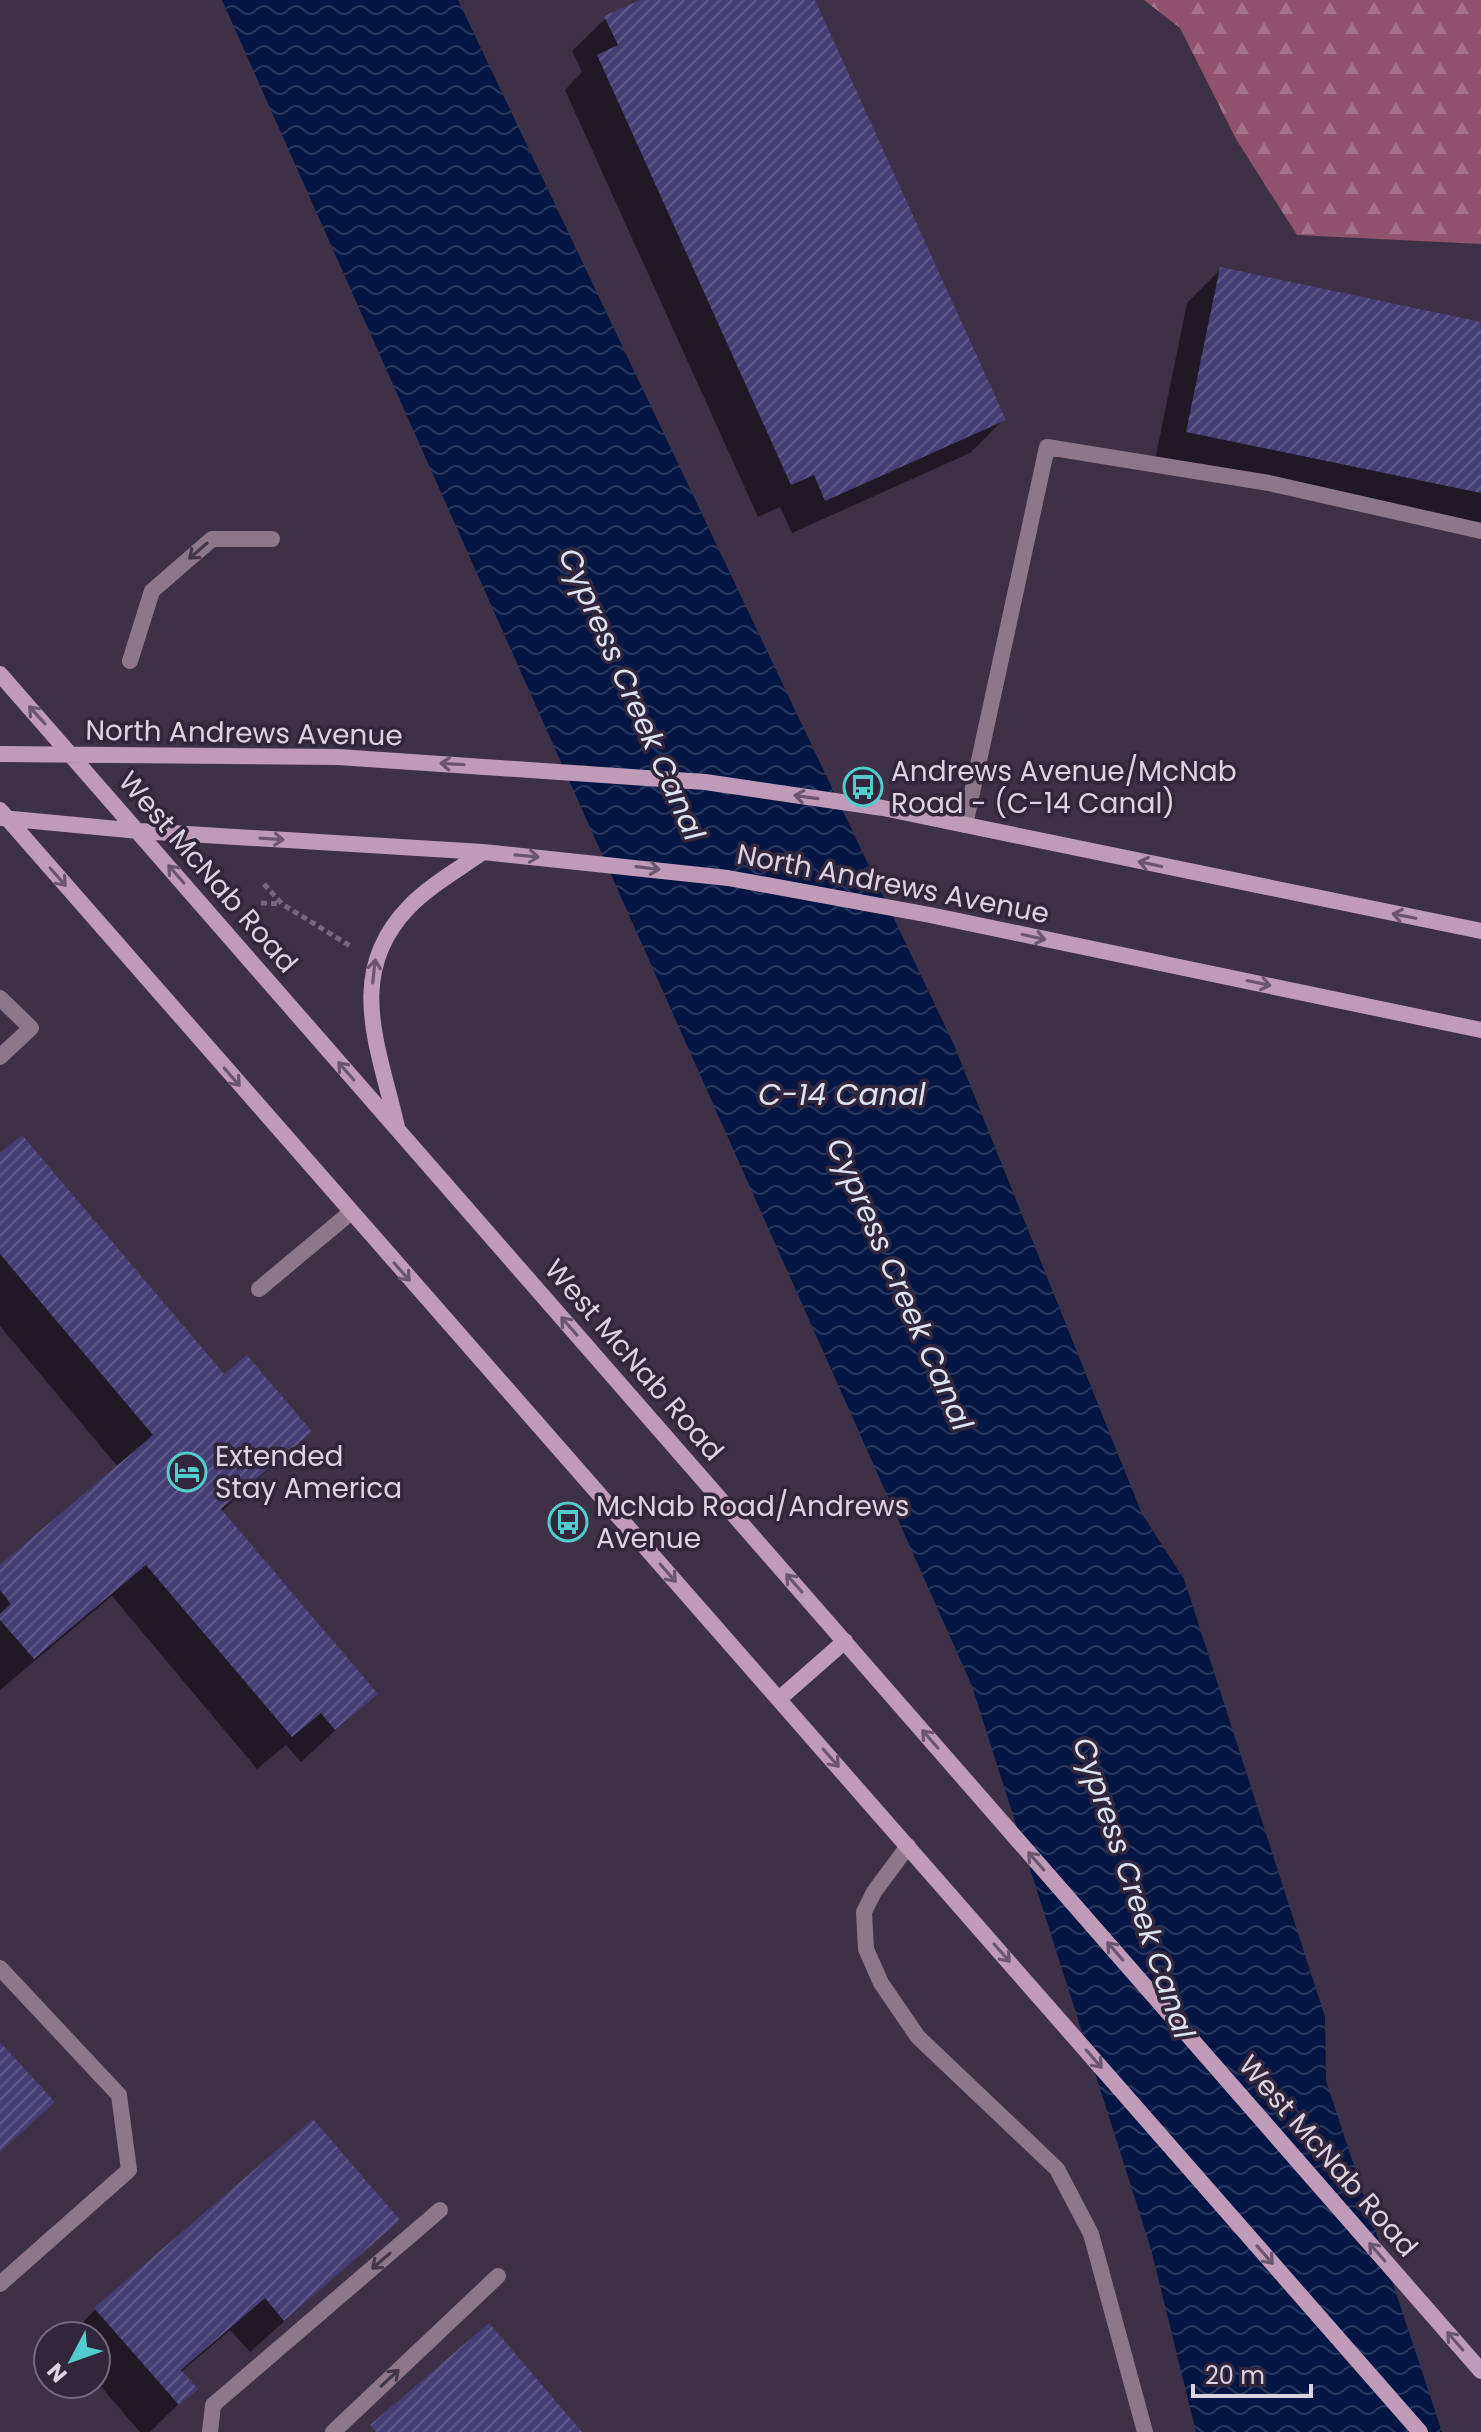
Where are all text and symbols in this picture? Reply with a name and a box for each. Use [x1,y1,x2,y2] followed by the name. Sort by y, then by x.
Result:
[189,541,209,559] one-way arrow
[548,541,716,848] water label: Cypress Creek Canal
[28,706,46,726] one-way arrow
[85,711,403,755] street label: North Andrews Avenue
[891,752,1237,823] place label: Andrews Avenue/McNab Road - (C-14 Canal)
[439,756,466,771] one-way arrow
[109,763,307,981] street label: West McNab Road
[842,766,884,808] bus stop icon: Andrews Avenue/McNab Road - (C-14 Canal)
[794,789,819,804] one-way arrow
[258,832,285,847] one-way arrow
[734,835,1052,933] street label: North Andrews Avenue
[513,848,540,863] one-way arrow
[1137,856,1163,871] one-way arrow
[634,861,661,876] one-way arrow
[167,864,185,885] one-way arrow
[49,866,67,886] one-way arrow
[1392,908,1418,923] one-way arrow
[1021,930,1046,945] one-way arrow
[366,958,381,985] one-way arrow
[1246,976,1272,991] one-way arrow
[337,1061,355,1081] one-way arrow
[223,1067,241,1087] one-way arrow
[758,1073,926,1116] water label: C-14 Canal
[816,1131,984,1438] water label: Cypress Creek Canal
[535,1251,733,1469] street label: West McNab Road
[393,1261,411,1281] one-way arrow
[561,1316,579,1336] one-way arrow
[215,1437,402,1508] place label: Extended Stay America
[166,1451,208,1493] hotel icon: Extended Stay America
[596,1487,909,1558] place label: McNab Road/Andrews Avenue
[547,1501,589,1543] bus stop icon: McNab Road/Andrews Avenue
[658,1562,676,1582] one-way arrow
[785,1573,803,1593] one-way arrow
[921,1730,939,1750] one-way arrow
[1062,1731,1206,2045] water label: Cypress Creek Canal
[821,1747,839,1767] one-way arrow
[1027,1851,1045,1871] one-way arrow
[1106,1941,1124,1961] one-way arrow
[993,1943,1011,1963] one-way arrow
[1229,2047,1427,2265] street label: West McNab Road
[1085,2048,1103,2068] one-way arrow
[1369,2243,1387,2263] one-way arrow
[1256,2244,1274,2264] one-way arrow
[371,2252,392,2270] one-way arrow
[32,2320,112,2400] north arrow
[1446,2331,1464,2352] one-way arrow
[1193,2348,1311,2398] scale bar
[40,2356,74,2389] text: N
[1205,2359,1265,2392] text: 20 m
[379,2370,399,2388] one-way arrow

